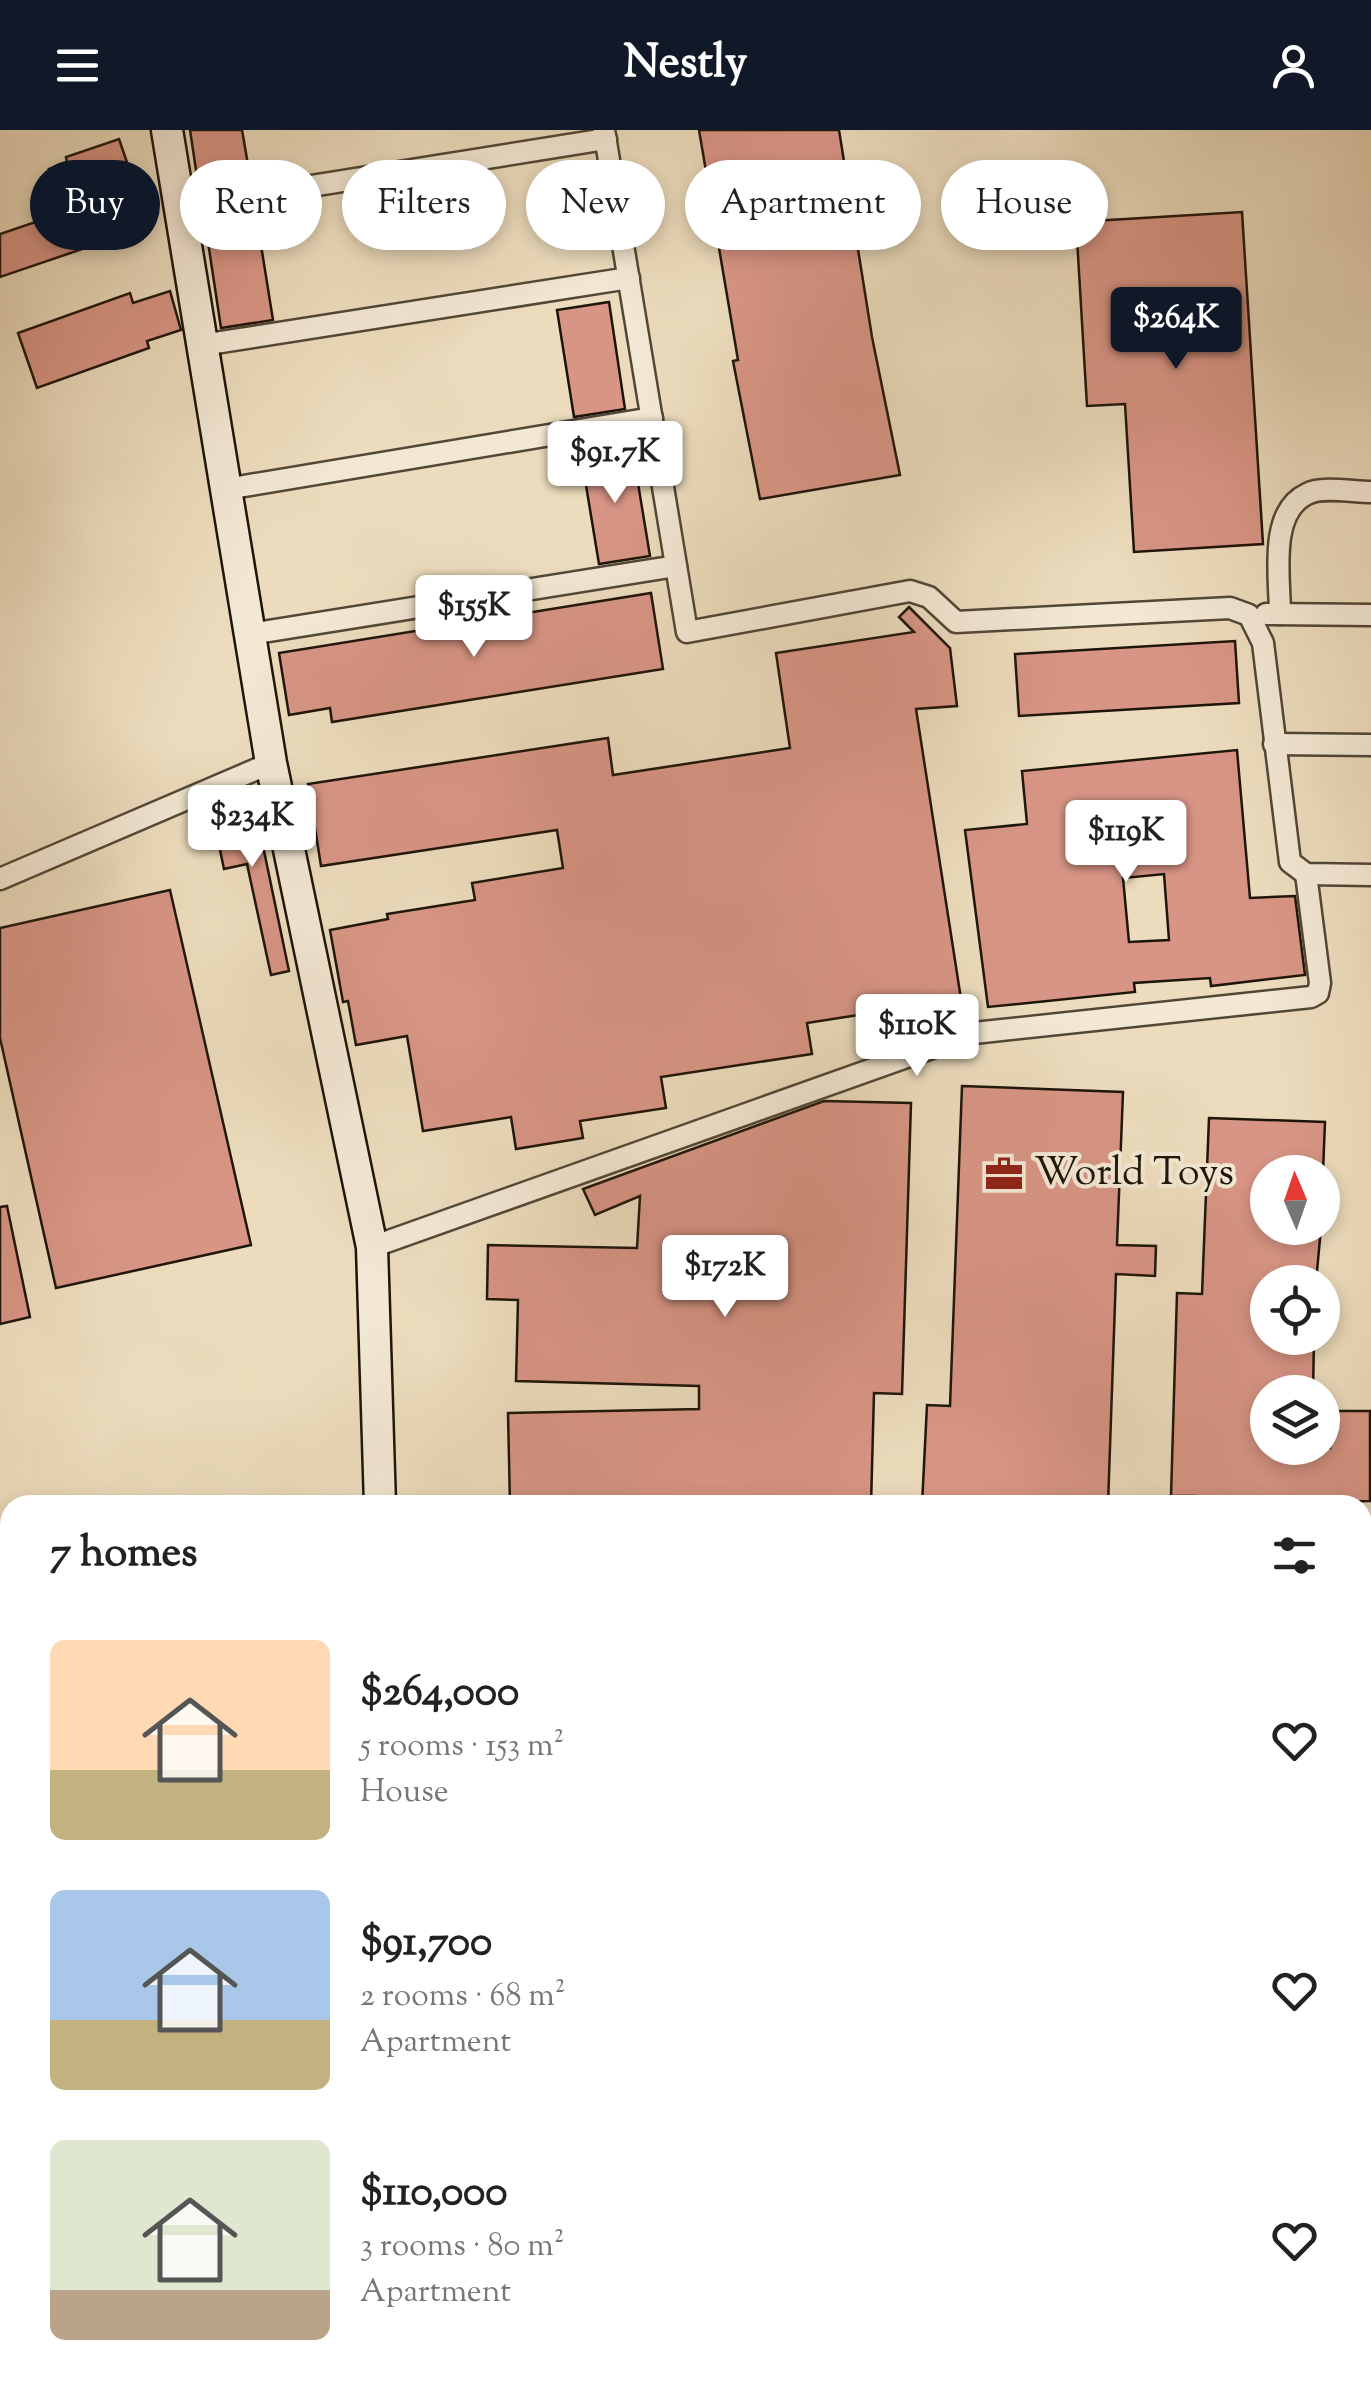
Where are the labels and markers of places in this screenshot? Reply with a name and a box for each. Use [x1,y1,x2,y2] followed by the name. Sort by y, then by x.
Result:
[1106,287,1246,372] pin: $264K
[534,421,696,506] pin: $91.7K
[404,575,544,660] pin: $155K
[182,785,322,870] pin: $234K
[1056,800,1196,885] pin: $119K
[847,994,987,1079] pin: $110K
[1034,1146,1234,1203] place label: World Toys
[983,1153,1025,1195] office icon: World Toys
[655,1235,795,1320] pin: $172K

